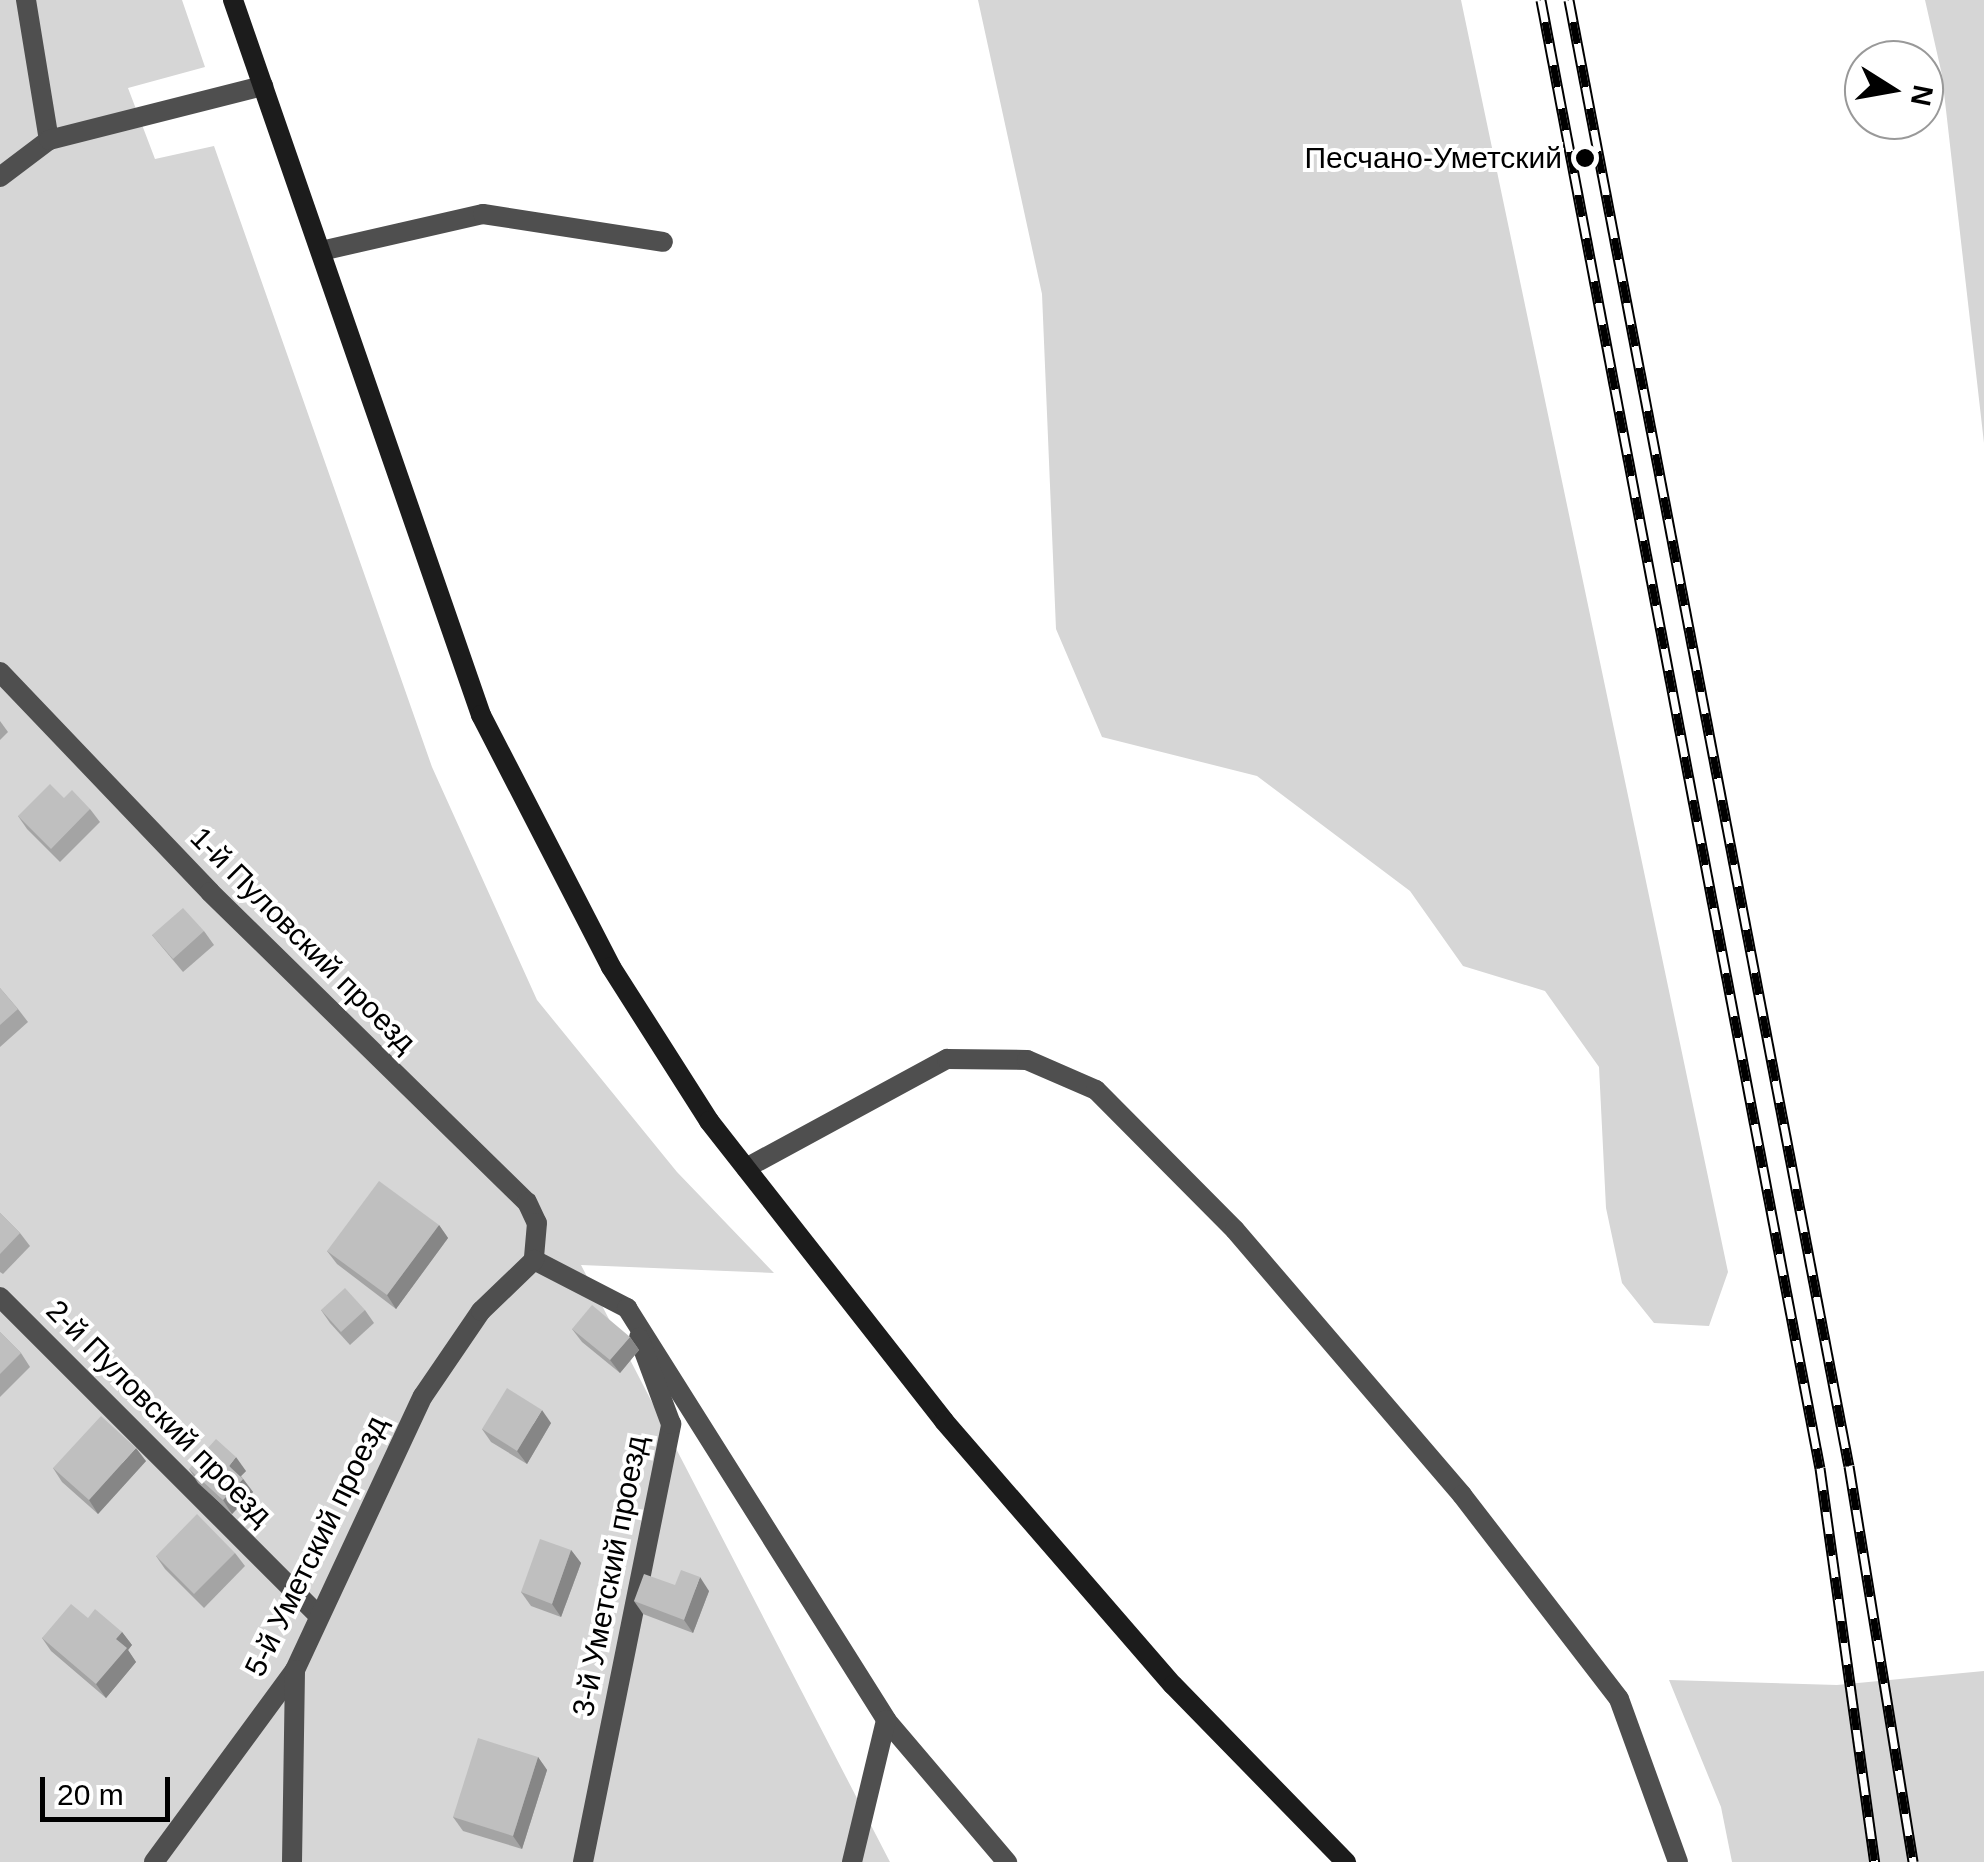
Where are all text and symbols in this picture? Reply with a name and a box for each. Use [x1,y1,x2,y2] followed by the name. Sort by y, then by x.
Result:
[1844,40,1944,140] north arrow
[1905,83,1939,108] text: N
[1304,140,1562,176] place label: Песчано-Уметский
[1572,145,1598,171] marker: Песчано-Уметский
[183,820,423,1060] street label: 1-й Пуловский проезд
[39,1293,279,1533] street label: 2-й Пуловский проезд
[237,1410,395,1682] street label: 5-й Уметский проезд
[565,1432,655,1720] street label: 3-й Уметский проезд
[45,1757,175,1819] scale bar
[57,1778,124,1811] text: 20 m

